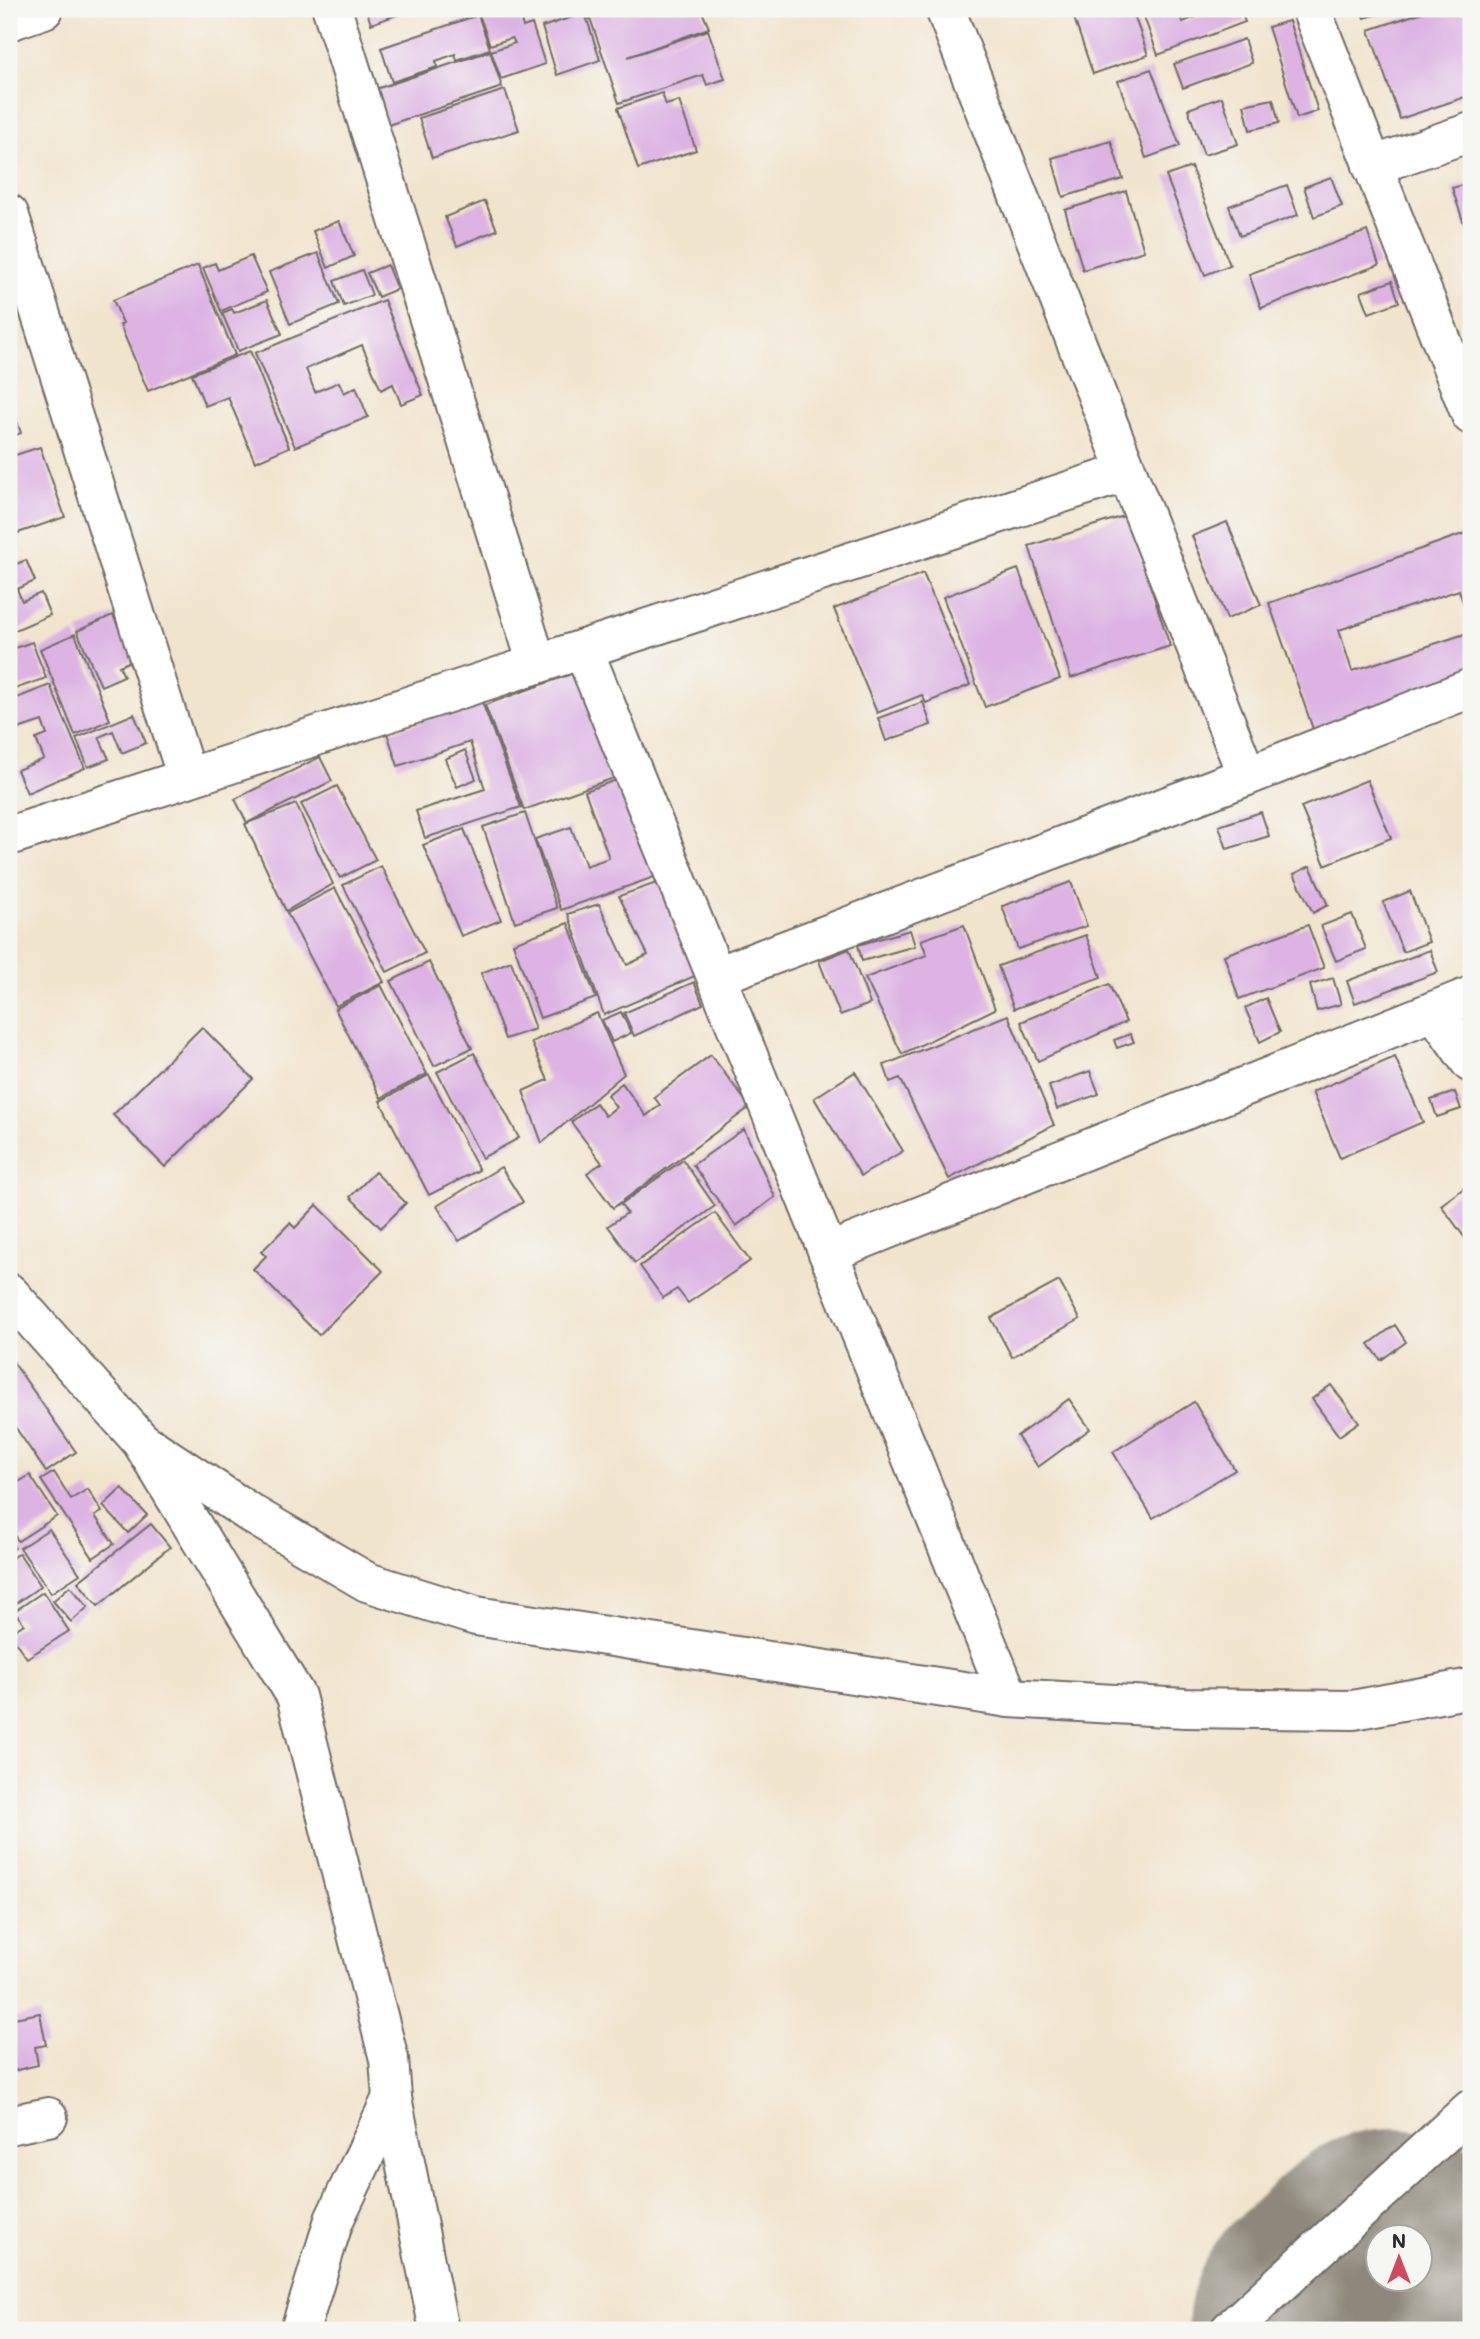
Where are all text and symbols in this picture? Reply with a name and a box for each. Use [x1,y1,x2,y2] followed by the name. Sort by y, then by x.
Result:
[1364,2224,1434,2294] north arrow
[1392,2228,1406,2253] text: N

